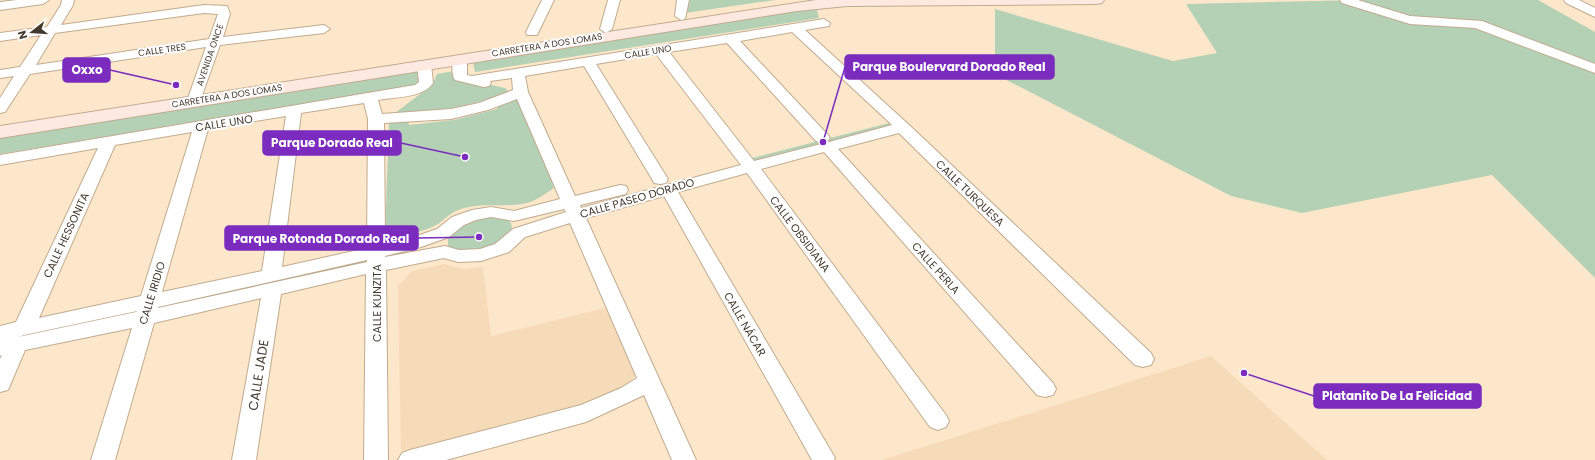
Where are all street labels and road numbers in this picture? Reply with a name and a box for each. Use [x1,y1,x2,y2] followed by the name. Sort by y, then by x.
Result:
[194,22,226,88] street label: AVENIDA ONCE
[491,30,603,60] street label: CARRETERA A DOS LOMAS
[137,41,187,59] street label: CALLE TRES
[624,42,672,62] street label: CALLE UNO
[171,81,283,111] street label: CARRETERA A DOS LOMAS
[194,111,254,135] street label: CALLE UNO
[932,156,1008,230] street label: CALLE TURQUESA
[578,174,696,222] street label: CALLE PASEO DORADO
[39,189,93,280] street label: CALLE HESSONITA
[766,193,834,276] street label: CALLE OBSIDIANA
[908,239,964,298] street label: CALLE PERLA
[135,259,169,327] street label: CALLE IRIDIO
[369,264,385,342] street label: CALLE KUNZITA
[720,289,770,359] street label: CALLE NÁCAR
[244,338,273,412] street label: CALLE JADE

